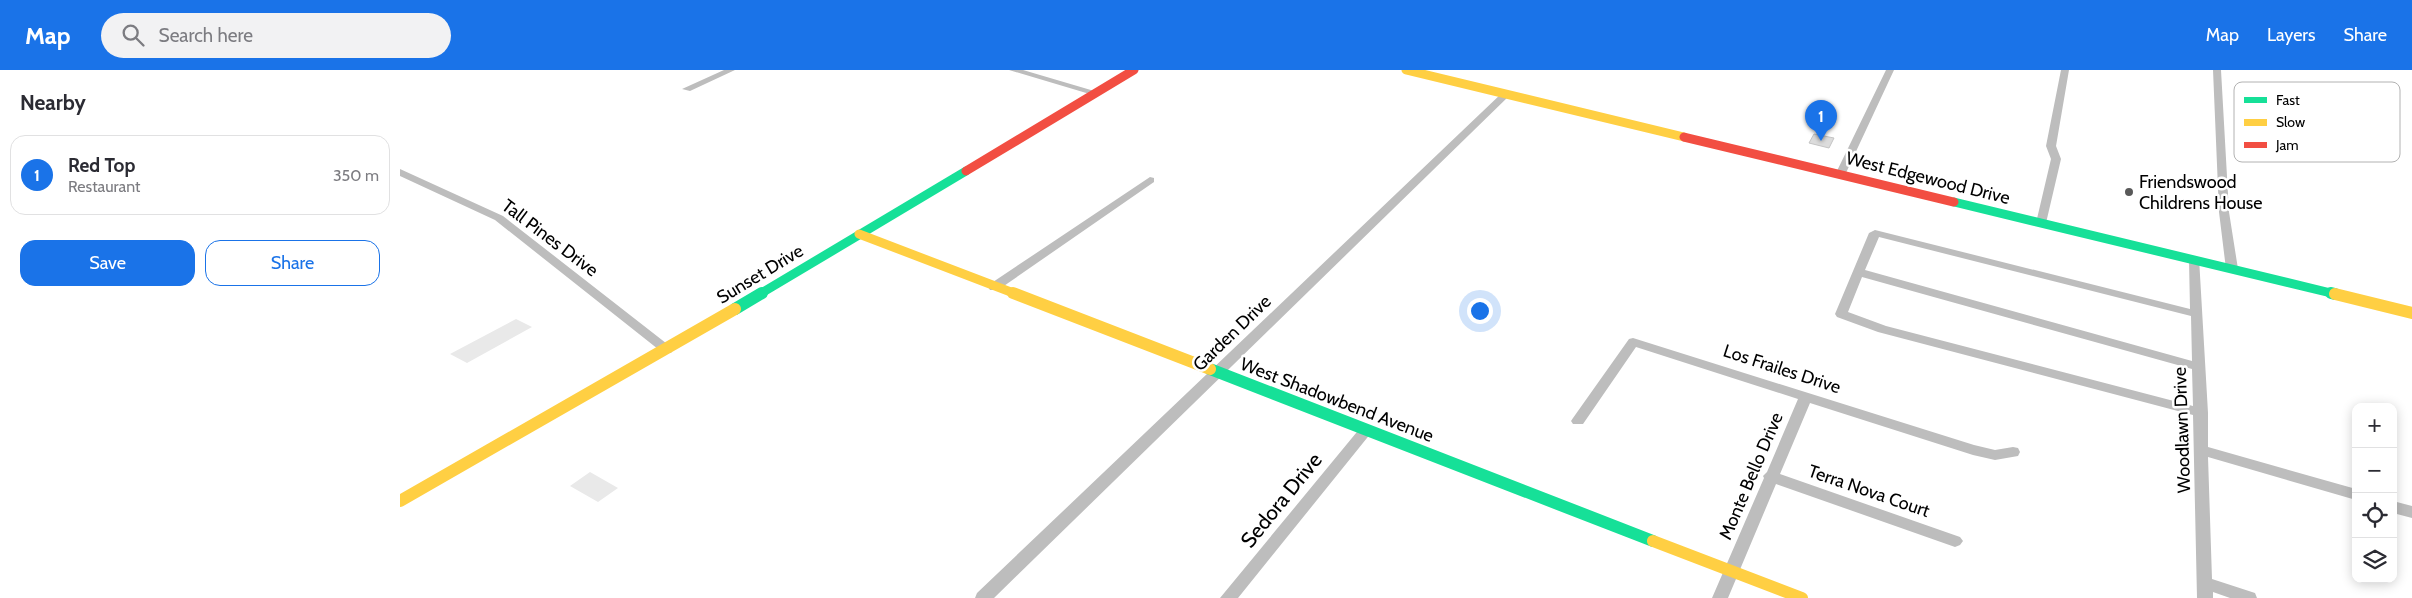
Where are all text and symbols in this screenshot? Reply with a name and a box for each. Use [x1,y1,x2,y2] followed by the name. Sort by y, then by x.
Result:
[101,13,451,58] search box
[25,21,71,50] text: Map
[119,21,147,49] icon: search
[159,24,253,47] text: Search here
[2206,24,2239,46] text: Map
[2267,24,2316,46] text: Layers
[2344,24,2387,46] text: Share
[2234,82,2400,162] legend
[20,90,86,115] text: Nearby
[2276,91,2300,109] text: Fast
[1805,100,1837,141] pin: 1
[2276,113,2305,131] text: Slow
[2275,136,2298,154] text: Jam
[1844,147,2012,209] street label: West Edgewood Drive
[68,154,135,177] text: Red Top
[34,166,40,185] text: 1
[333,166,379,185] text: 350 m
[2139,171,2263,214] place label: Friendswood Childrens House
[68,177,140,196] text: Restaurant
[2123,186,2135,198] marker: Friendswood Childrens House
[498,195,602,281] street label: Tall Pines Drive
[20,240,195,286] button: Save
[205,240,380,286] button: Share
[713,240,807,308] street label: Sunset Drive
[1188,290,1276,376] street label: Garden Drive
[1467,298,1493,324] your location
[1721,340,1843,398] street label: Los Frailes Drive
[1237,353,1437,447] street label: West Shadowbend Avenue
[2169,366,2195,494] street label: Woodlawn Drive
[2352,403,2397,583] map controls
[2352,403,2397,448] button: +
[1714,409,1788,543] street label: Monte Bello Drive
[1235,447,1327,552] street label: Sedora Drive
[2352,448,2397,493] button: −
[1805,460,1933,522] street label: Terra Nova Court
[2352,493,2397,538] button: locate
[2352,538,2397,583] button: layers

